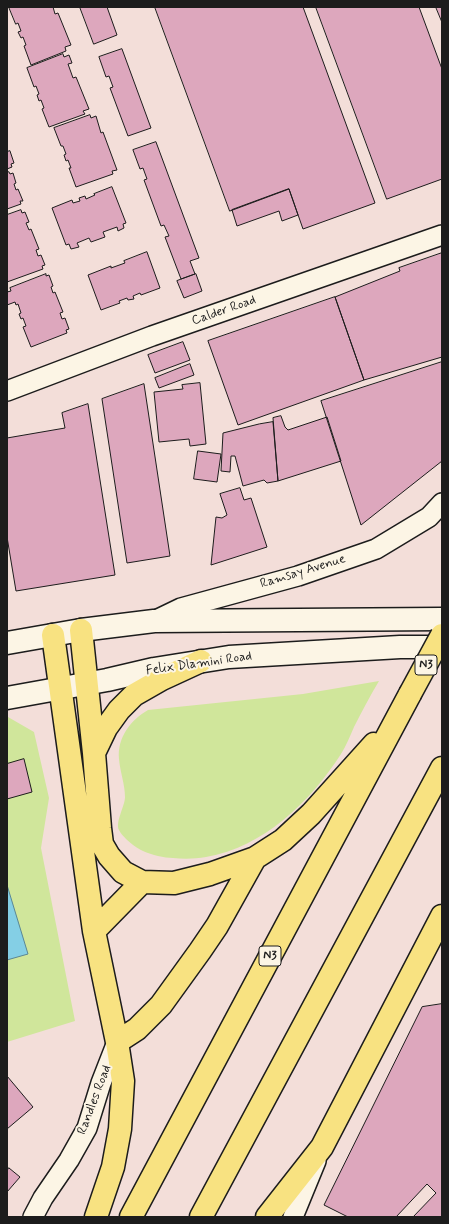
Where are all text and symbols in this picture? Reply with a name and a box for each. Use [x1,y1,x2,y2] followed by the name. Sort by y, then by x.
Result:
[190,293,258,329] street label: Calder Road
[258,552,348,592] street label: Ramsay Avenue
[145,649,253,679] street label: Felix Dlamini Road
[415,655,437,675] road number: N3
[259,946,281,966] road number: N3
[75,1063,115,1137] street label: Randles Road

